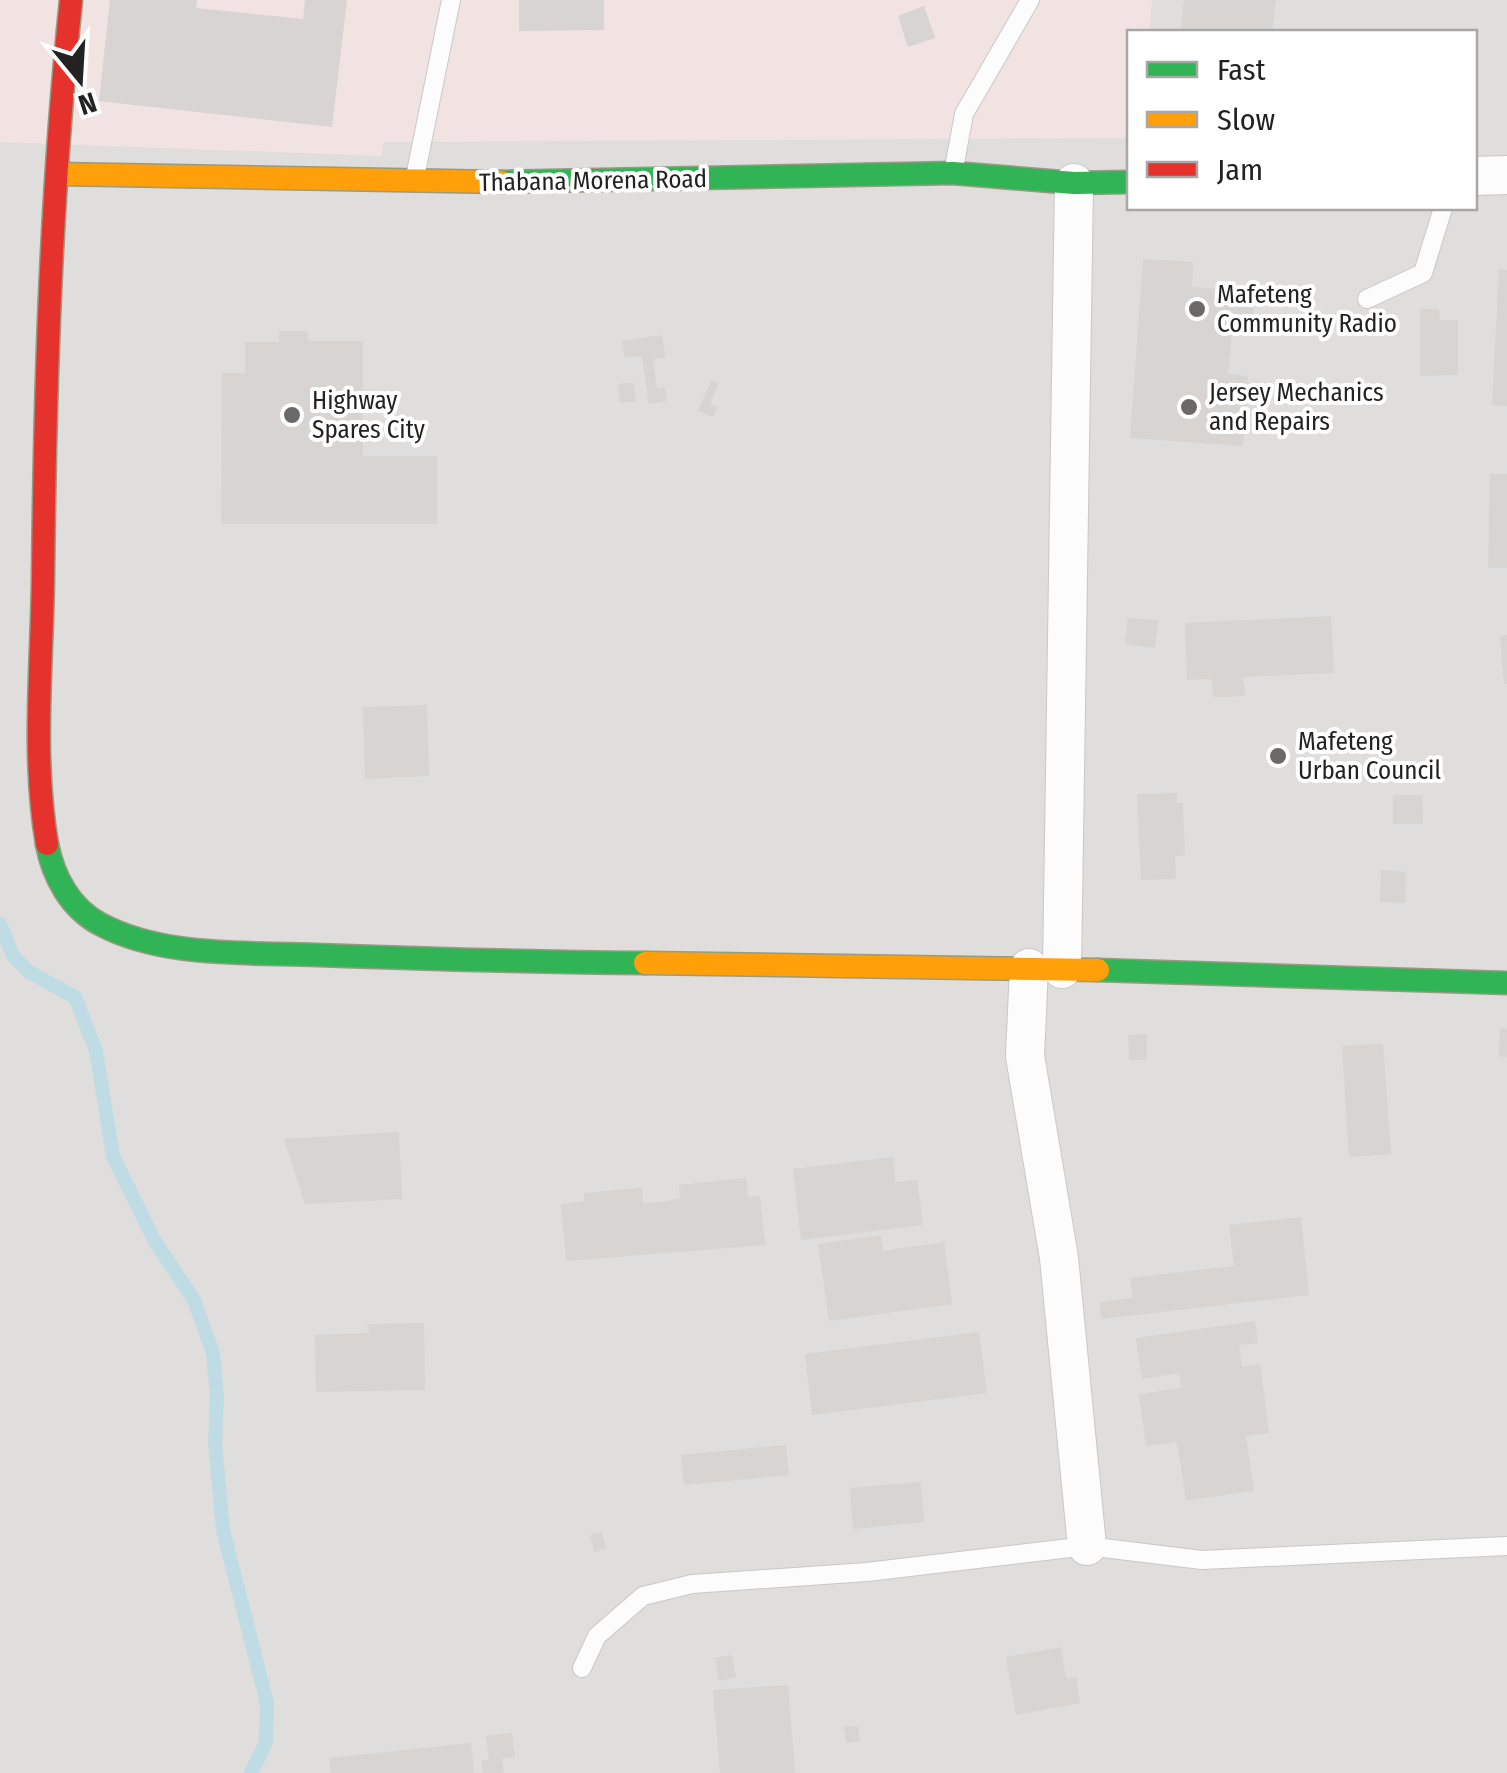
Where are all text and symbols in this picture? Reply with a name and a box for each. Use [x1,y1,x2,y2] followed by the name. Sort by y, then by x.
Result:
[30,30,130,130] north arrow
[1127,30,1477,210] legend
[1217,52,1266,88] text: Fast
[74,85,101,122] text: N
[1217,102,1275,138] text: Slow
[1217,152,1263,188] text: Jam
[479,164,707,198] street label: Thabana Morena Road
[1217,280,1397,339] place label: Mafeteng Community Radio
[1186,298,1208,320] marker: Mafeteng Community Radio
[1209,378,1384,437] place label: Jersey Mechanics and Repairs
[312,386,425,445] place label: Highway Spares City
[1178,396,1200,418] marker: Jersey Mechanics and Repairs
[281,404,303,426] marker: Highway Spares City
[1298,727,1441,786] place label: Mafeteng Urban Council
[1267,745,1289,767] marker: Mafeteng Urban Council

